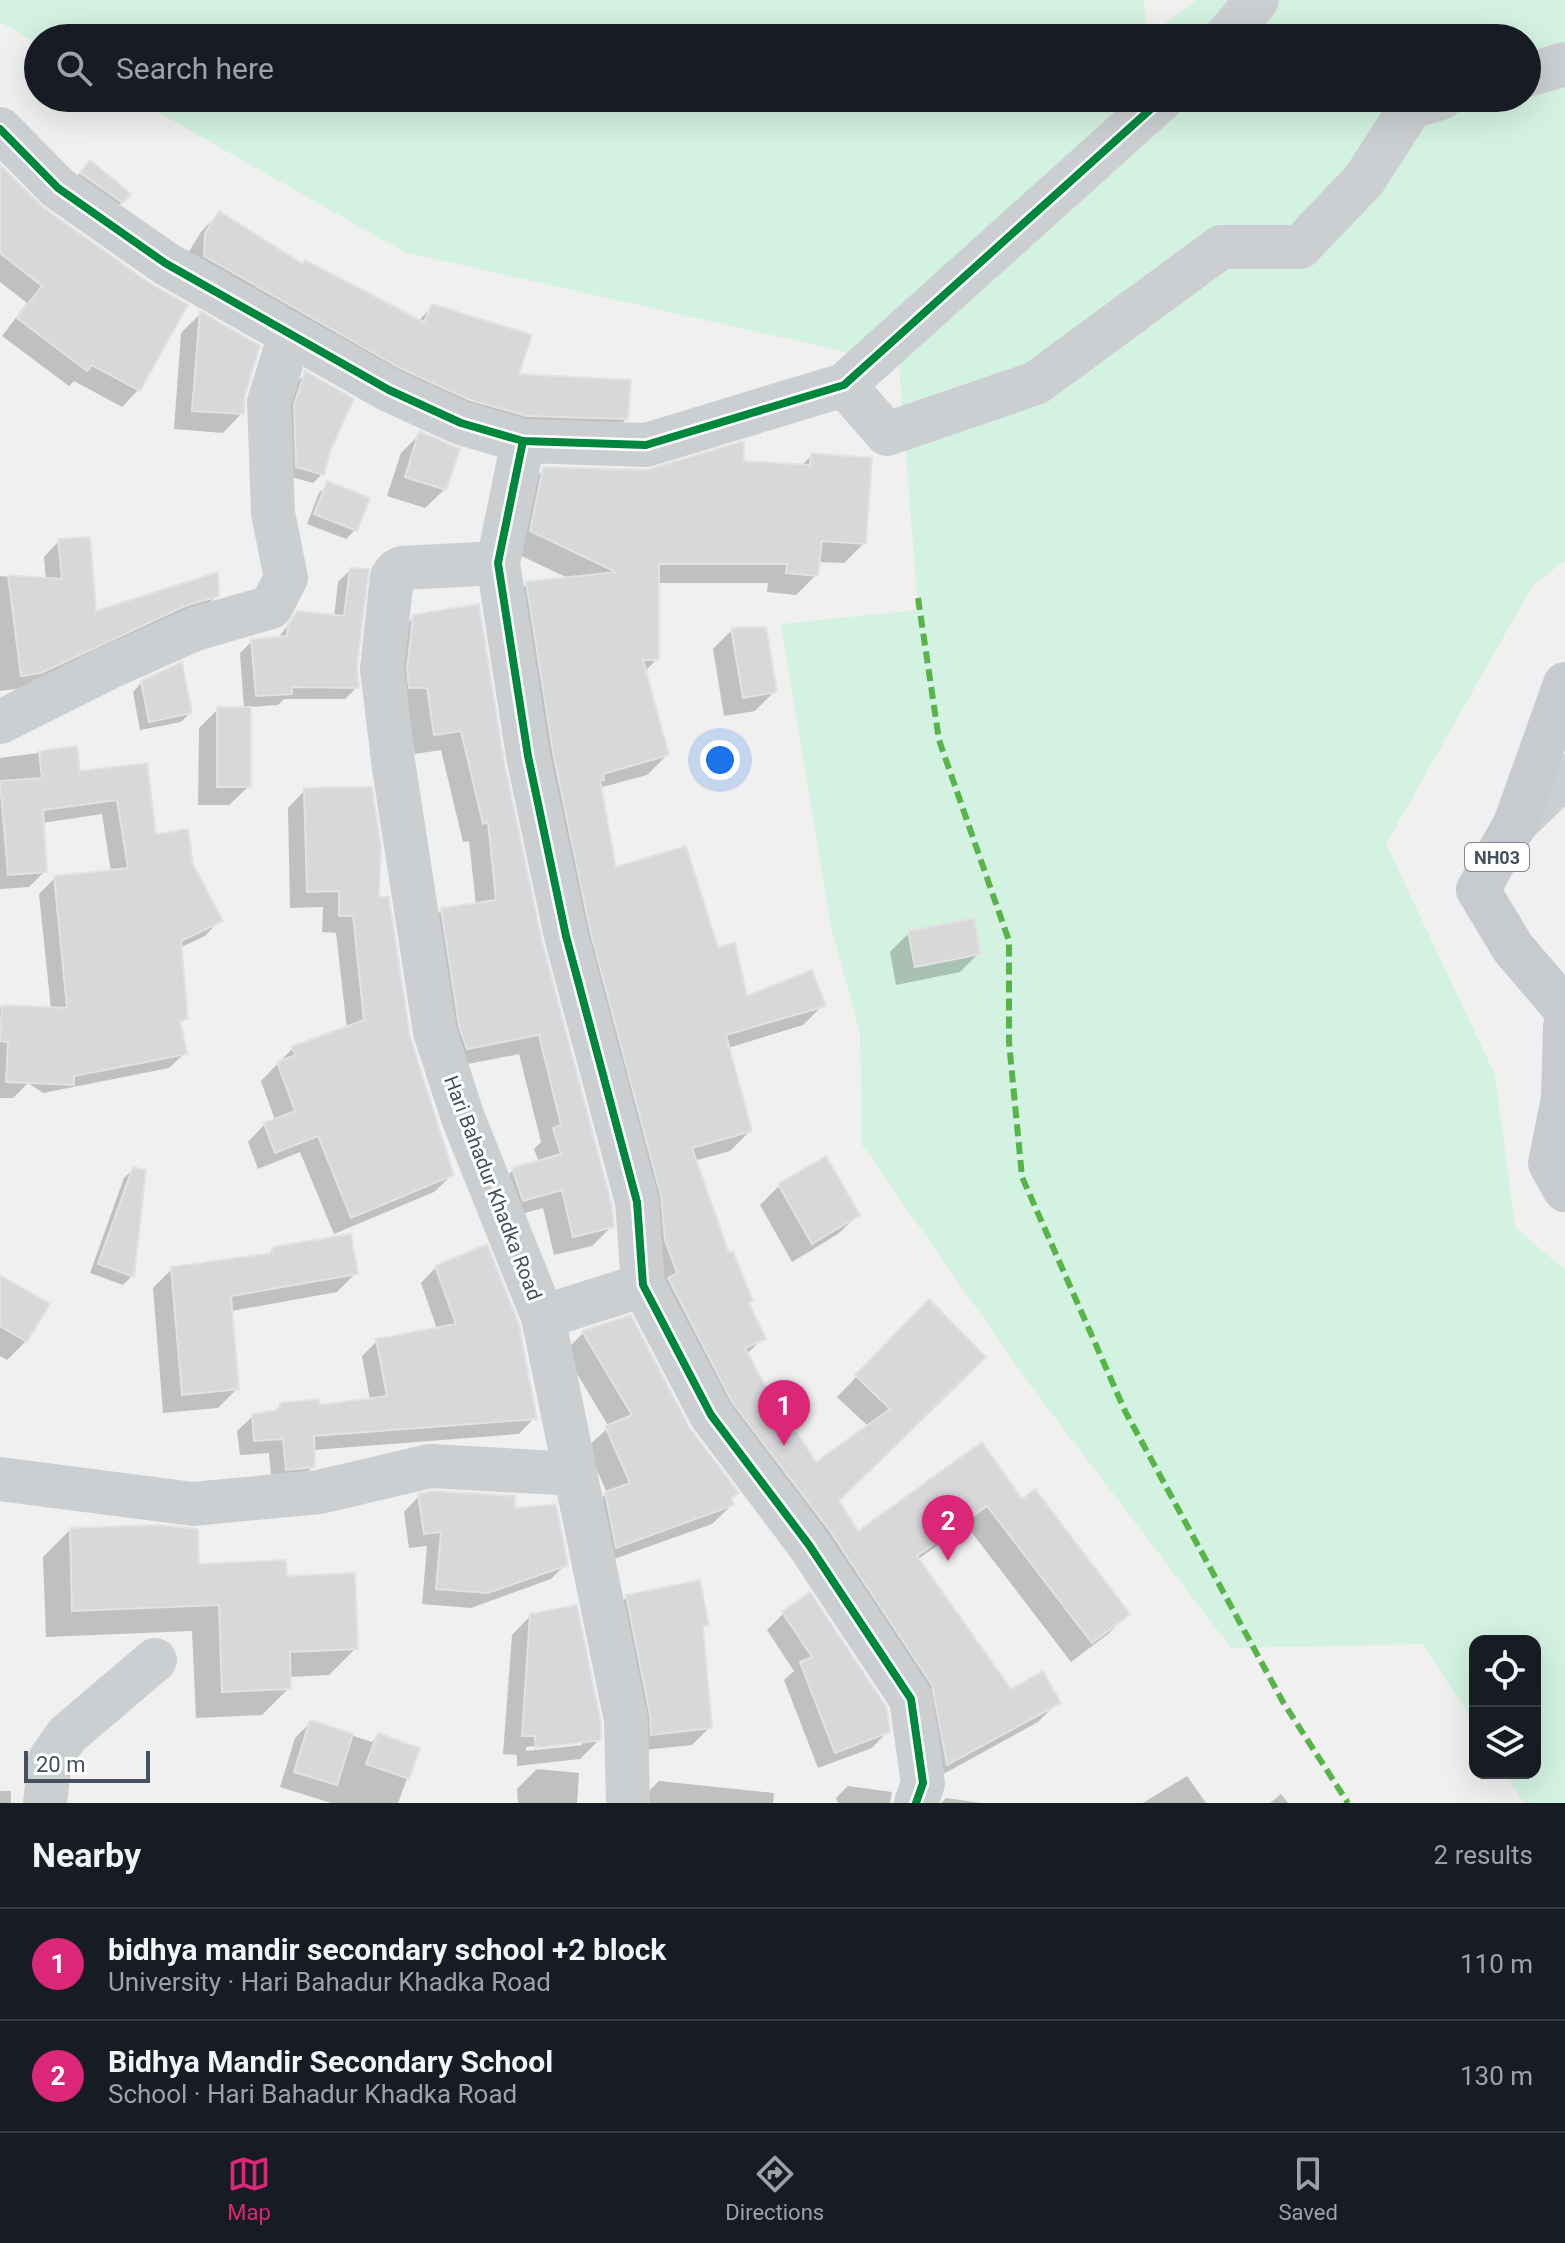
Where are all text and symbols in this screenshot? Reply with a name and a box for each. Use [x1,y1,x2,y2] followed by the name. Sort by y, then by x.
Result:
[24,24,1541,112] search box
[52,46,96,90] icon: search
[116,51,274,86] text: Search here
[700,740,740,780] your location
[1465,843,1529,871] road number: NH03
[439,1072,547,1304] street label: Hari Bahadur Khadka Road
[758,1380,810,1446] pin: 1
[922,1495,974,1561] pin: 2
[1469,1635,1541,1779] map controls
[1469,1635,1541,1707] button: locate
[1469,1707,1541,1779] button: layers
[24,1747,150,1783] scale bar
[36,1752,85,1777] text: 20 m
[32,1835,141,1875] text: Nearby
[1434,1840,1533,1870] text: 2 results
[108,1932,666,1967] text: bidhya mandir secondary school +2 block
[51,1949,65,1979] text: 1
[1460,1949,1533,1979] text: 110 m
[108,1967,551,1997] text: University · Hari Bahadur Khadka Road
[108,2044,553,2079] text: Bidhya Mandir Secondary School
[51,2061,65,2091] text: 2
[1460,2061,1533,2091] text: 130 m
[108,2079,517,2109] text: School · Hari Bahadur Khadka Road
[227,2152,271,2225] tab: Map
[725,2152,824,2225] tab: Directions
[1278,2152,1338,2225] tab: Saved

